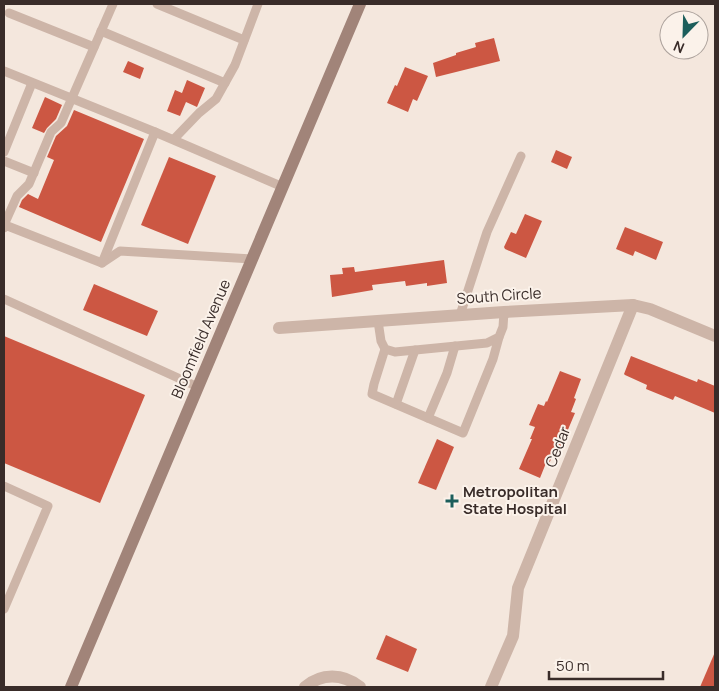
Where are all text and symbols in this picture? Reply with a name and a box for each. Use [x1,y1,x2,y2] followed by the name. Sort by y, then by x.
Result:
[659,10,709,60] north arrow
[670,37,687,58] text: N
[166,276,235,402] street label: Bloomfield Avenue
[456,282,542,309] street label: South Circle
[540,423,575,470] street label: Cedar
[463,481,567,519] place label: Metropolitan State Hospital
[445,494,459,508] marker: Metropolitan State Hospital
[549,648,663,680] scale bar
[556,655,590,676] text: 50 m

